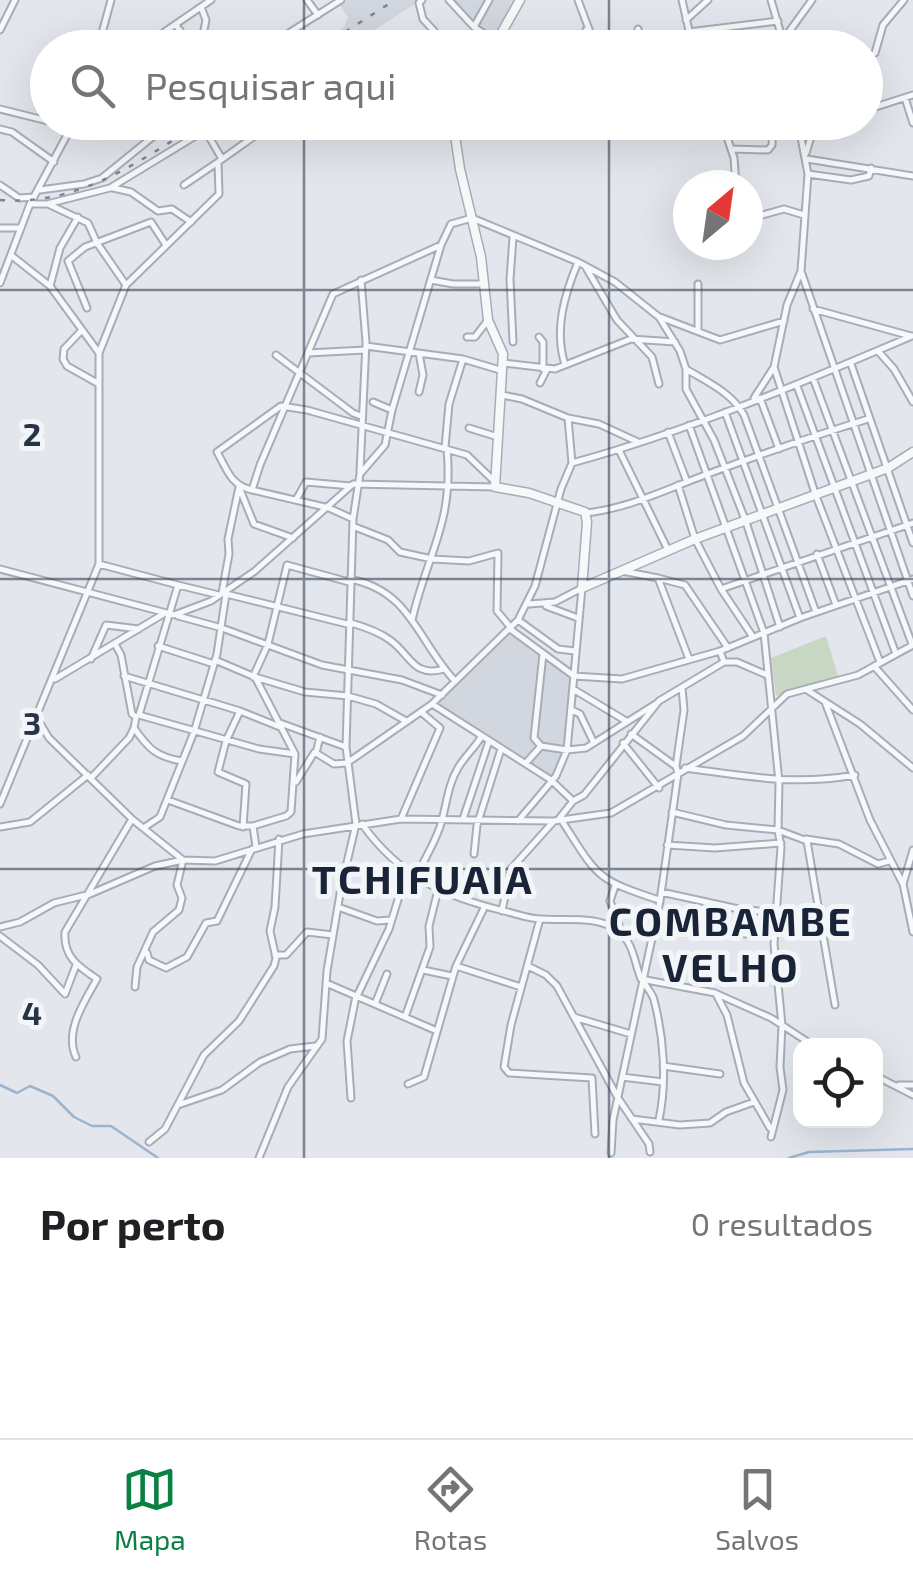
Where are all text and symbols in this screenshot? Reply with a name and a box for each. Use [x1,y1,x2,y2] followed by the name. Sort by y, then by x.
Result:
[30,30,883,140] search box
[65,58,120,113] icon: search
[145,62,396,108] text: Pesquisar aqui
[673,170,763,260] north arrow
[23,414,41,452] text: 2
[23,703,41,741] text: 3
[312,854,534,902] district label: TCHIFUAIA
[609,896,853,990] district label: COMBAMBE VELHO
[22,993,42,1031] text: 4
[793,1038,883,1128] map controls
[793,1038,883,1128] button: locate
[40,1198,226,1248] text: Por perto
[691,1204,873,1242] text: 0 resultados
[114,1462,186,1556] tab: Mapa
[414,1462,487,1556] tab: Rotas
[715,1462,799,1556] tab: Salvos

